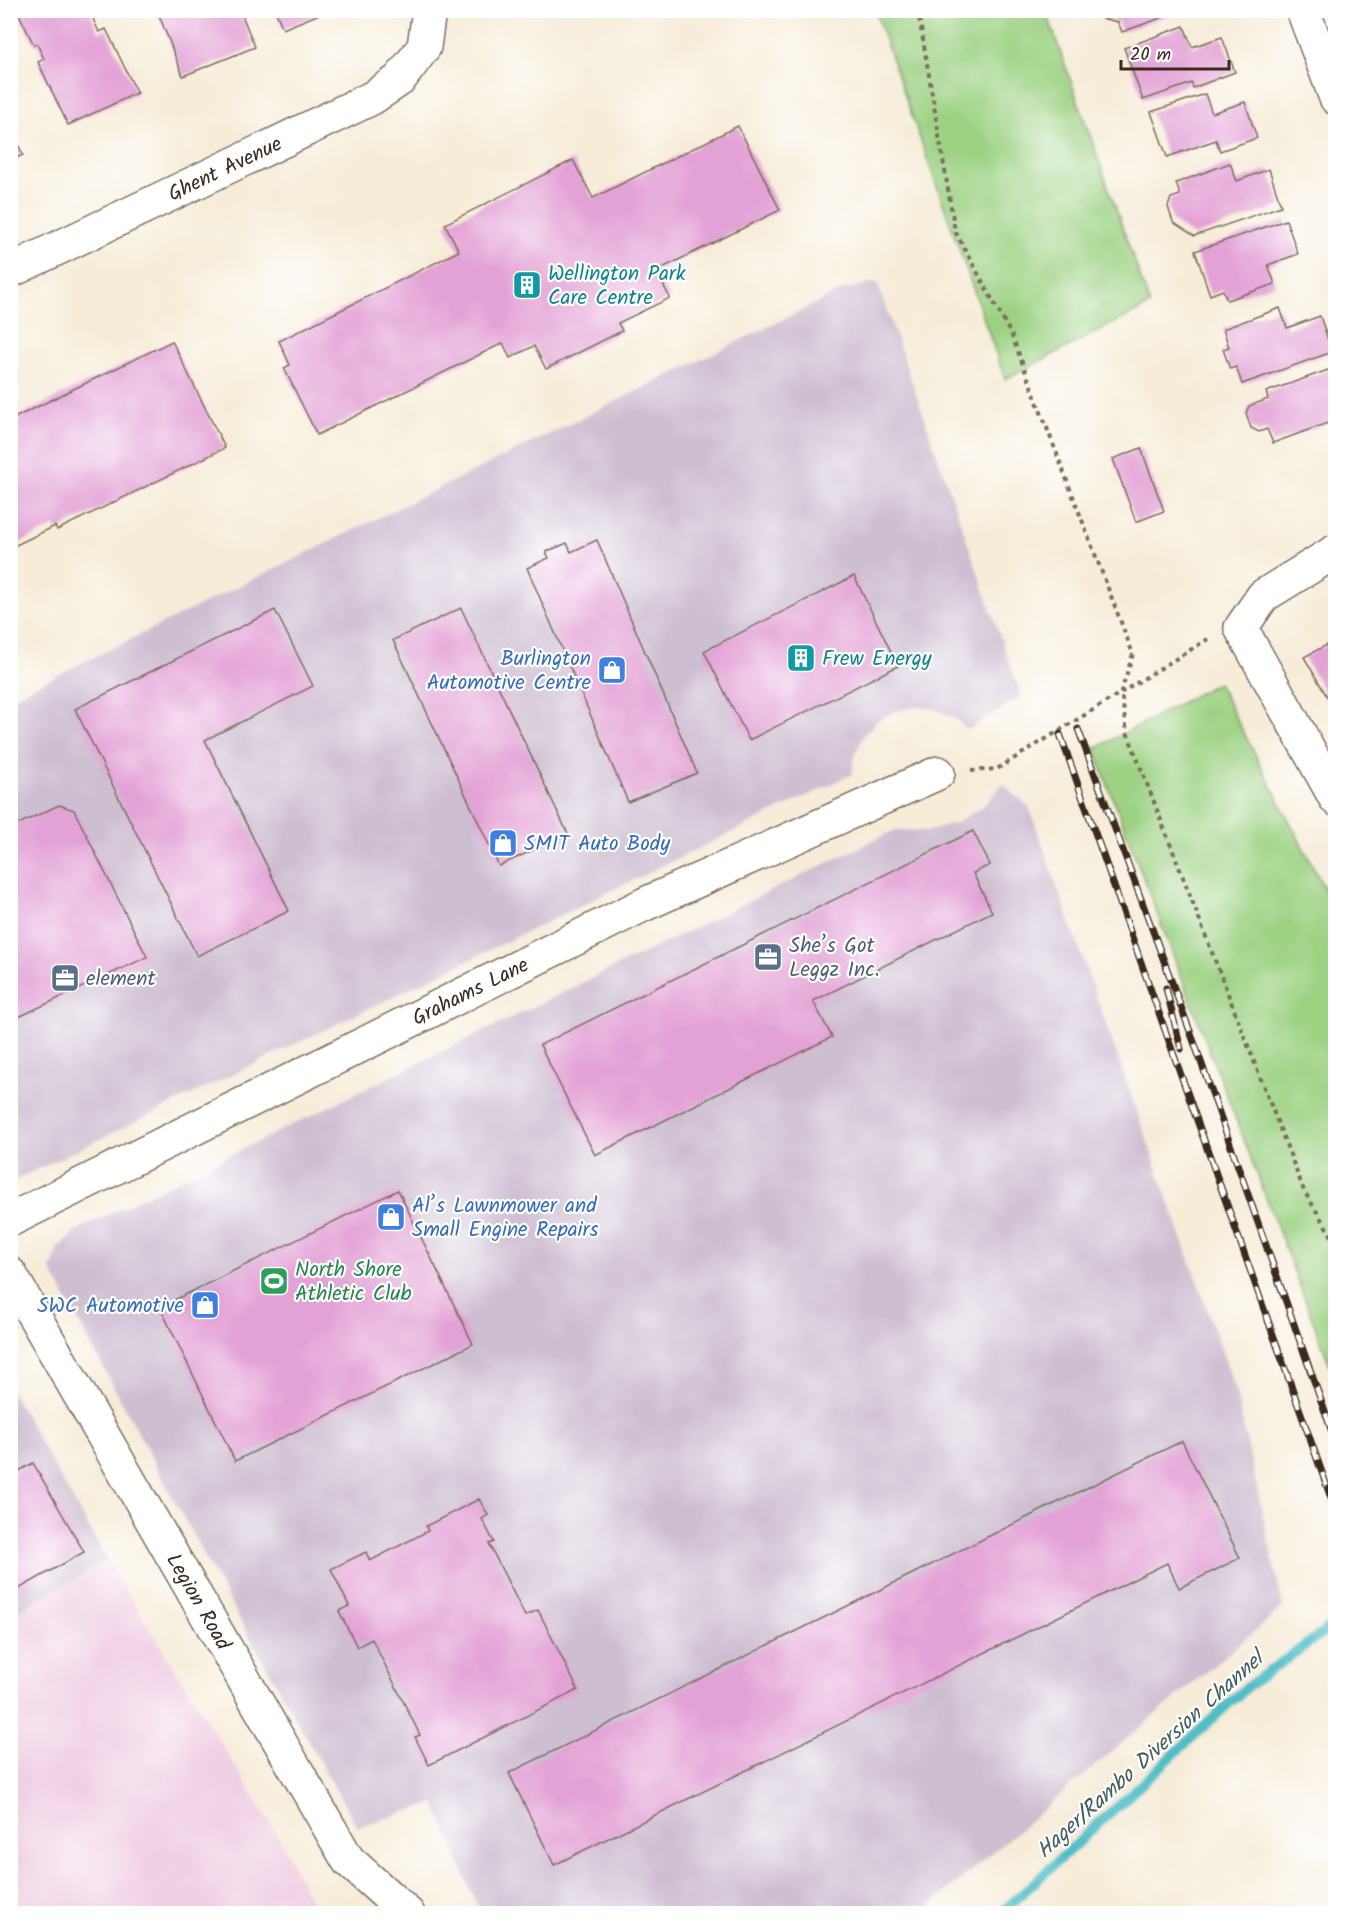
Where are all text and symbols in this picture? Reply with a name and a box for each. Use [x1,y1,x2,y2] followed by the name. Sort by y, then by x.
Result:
[1121,33,1229,71] scale bar
[1130,41,1171,70] text: 20 m
[163,128,289,211] street label: Ghent Avenue
[548,258,686,315] place label: Wellington Park Care Centre
[511,269,543,301] building icon: Wellington Park Care Centre
[785,642,817,674] building icon: Frew Energy
[427,643,592,700] place label: Burlington Automotive Centre
[822,643,932,676] place label: Frew Energy
[596,654,628,686] shop icon: Burlington Automotive Centre
[487,827,519,859] shop icon: SMIT Auto Body
[524,828,670,861] place label: SMIT Auto Body
[789,930,880,987] place label: She’s Got Leggz Inc.
[752,941,784,973] office icon: She’s Got Leggz Inc.
[407,949,535,1035] street label: Grahams Lane
[49,962,81,994] office icon: element
[86,963,156,996] place label: element
[412,1190,598,1247] place label: Al’s Lawnmower and Small Engine Repairs
[375,1201,407,1233] shop icon: Al’s Lawnmower and Small Engine Repairs
[295,1254,412,1311] place label: North Shore Athletic Club
[258,1265,290,1297] sports icon: North Shore Athletic Club
[189,1289,221,1321] shop icon: SWC Automotive
[37,1290,185,1323] place label: SWC Automotive
[156,1548,239,1657] street label: Legion Road
[1029,1641,1276,1868] water label: Hager/Rambo Diversion Channel

